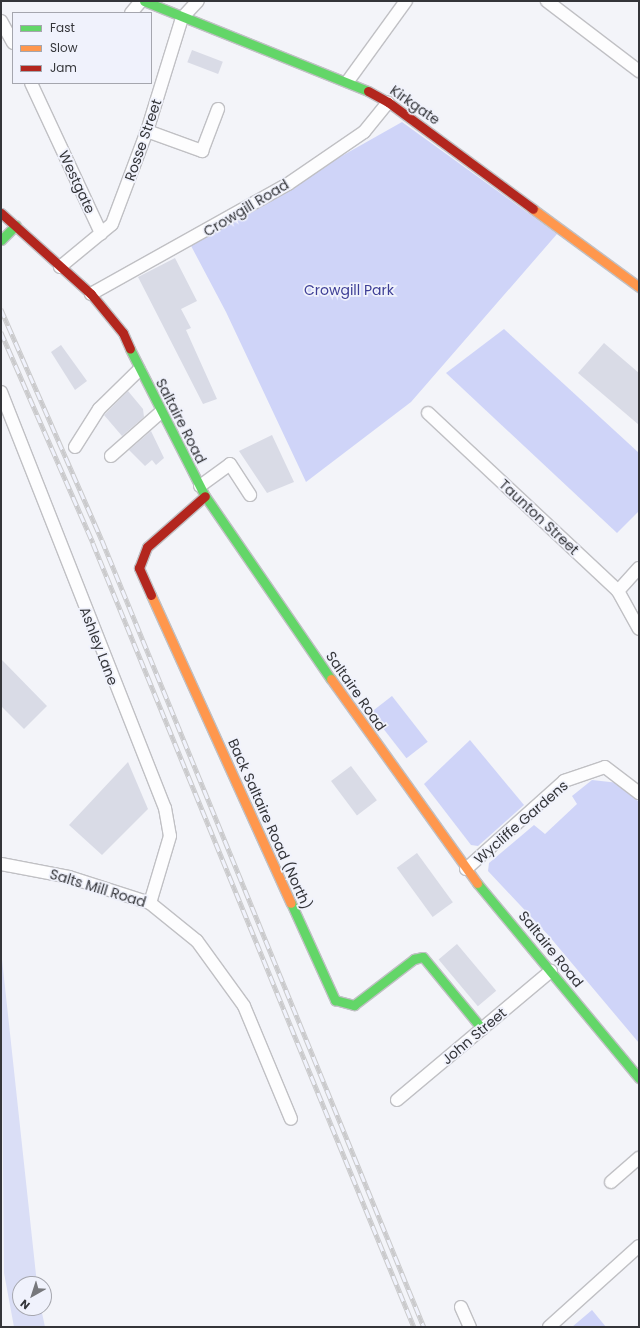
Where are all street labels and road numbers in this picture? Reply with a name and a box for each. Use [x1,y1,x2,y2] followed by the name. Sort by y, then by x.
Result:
[387,82,443,128] street label: Kirkgate
[121,97,165,183] street label: Rosse Street
[55,148,99,216] street label: Westgate
[200,176,292,240] street label: Crowgill Road
[152,376,210,466] street label: Saltaire Road
[496,476,582,558] street label: Taunton Street
[76,604,122,688] street label: Ashley Lane
[322,648,390,734] street label: Saltaire Road
[225,736,315,912] street label: Back Saltaire Road (North)
[471,777,571,867] street label: Wycliffe Gardens
[48,865,148,911] street label: Salts Mill Road
[515,908,587,990] street label: Saltaire Road
[438,1004,510,1068] street label: John Street

